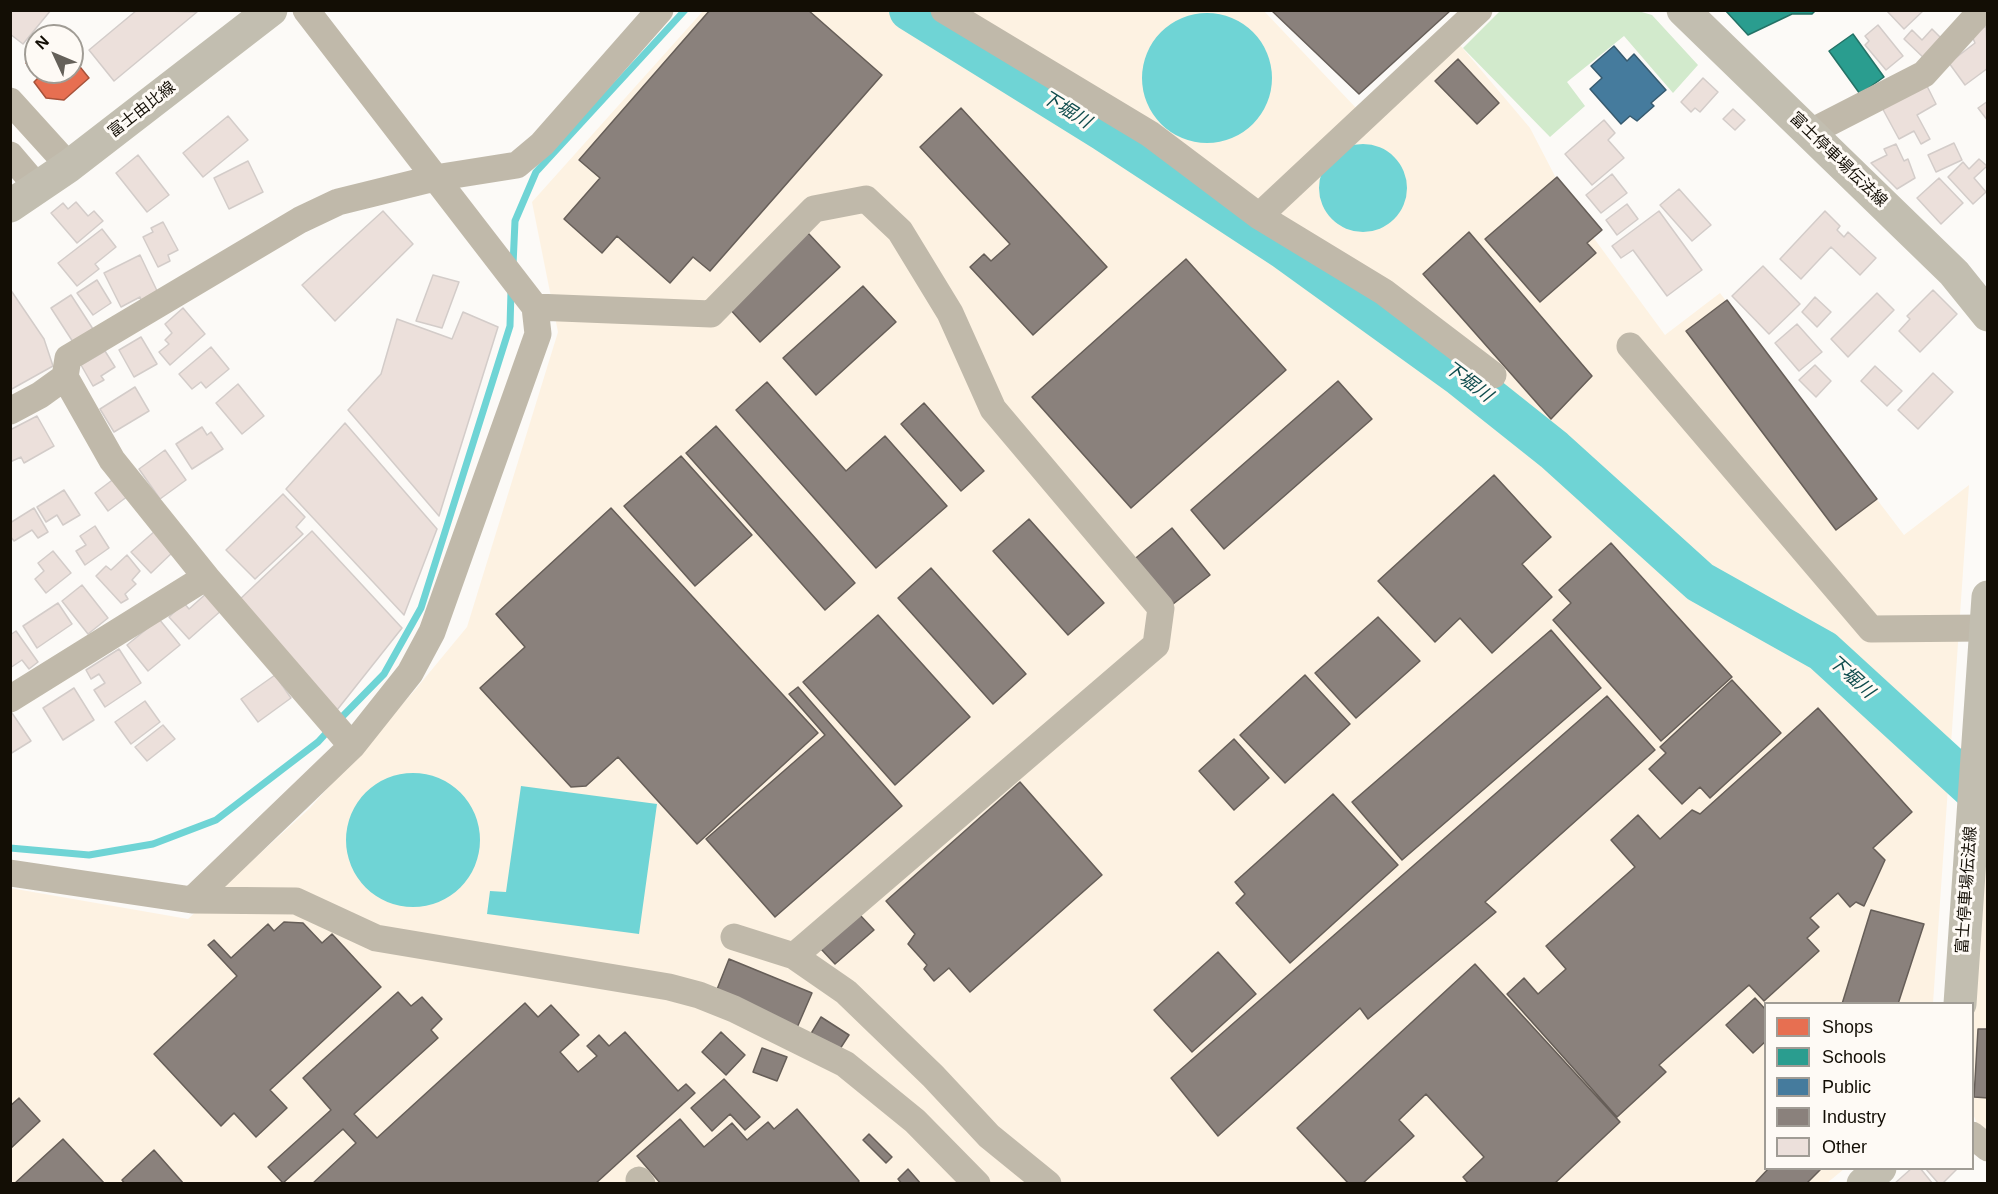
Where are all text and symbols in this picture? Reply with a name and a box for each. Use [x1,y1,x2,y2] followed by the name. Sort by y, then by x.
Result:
[24,24,84,84] north arrow
[32,32,52,53] text: N
[105,78,179,142] street label: 富士由比線
[1037,87,1095,133] water label: 下堀川
[1785,109,1891,211] street label: 富士停車場伝法線
[1440,357,1496,407] water label: 下堀川
[1824,651,1878,703] water label: 下堀川
[1953,825,1981,955] street label: 富士停車場伝法線
[1764,1002,1974,1170] legend
[1822,1017,1873,1037] text: Shops
[1822,1047,1886,1067] text: Schools
[1822,1077,1871,1097] text: Public
[1822,1107,1886,1127] text: Industry
[1822,1137,1867,1157] text: Other

